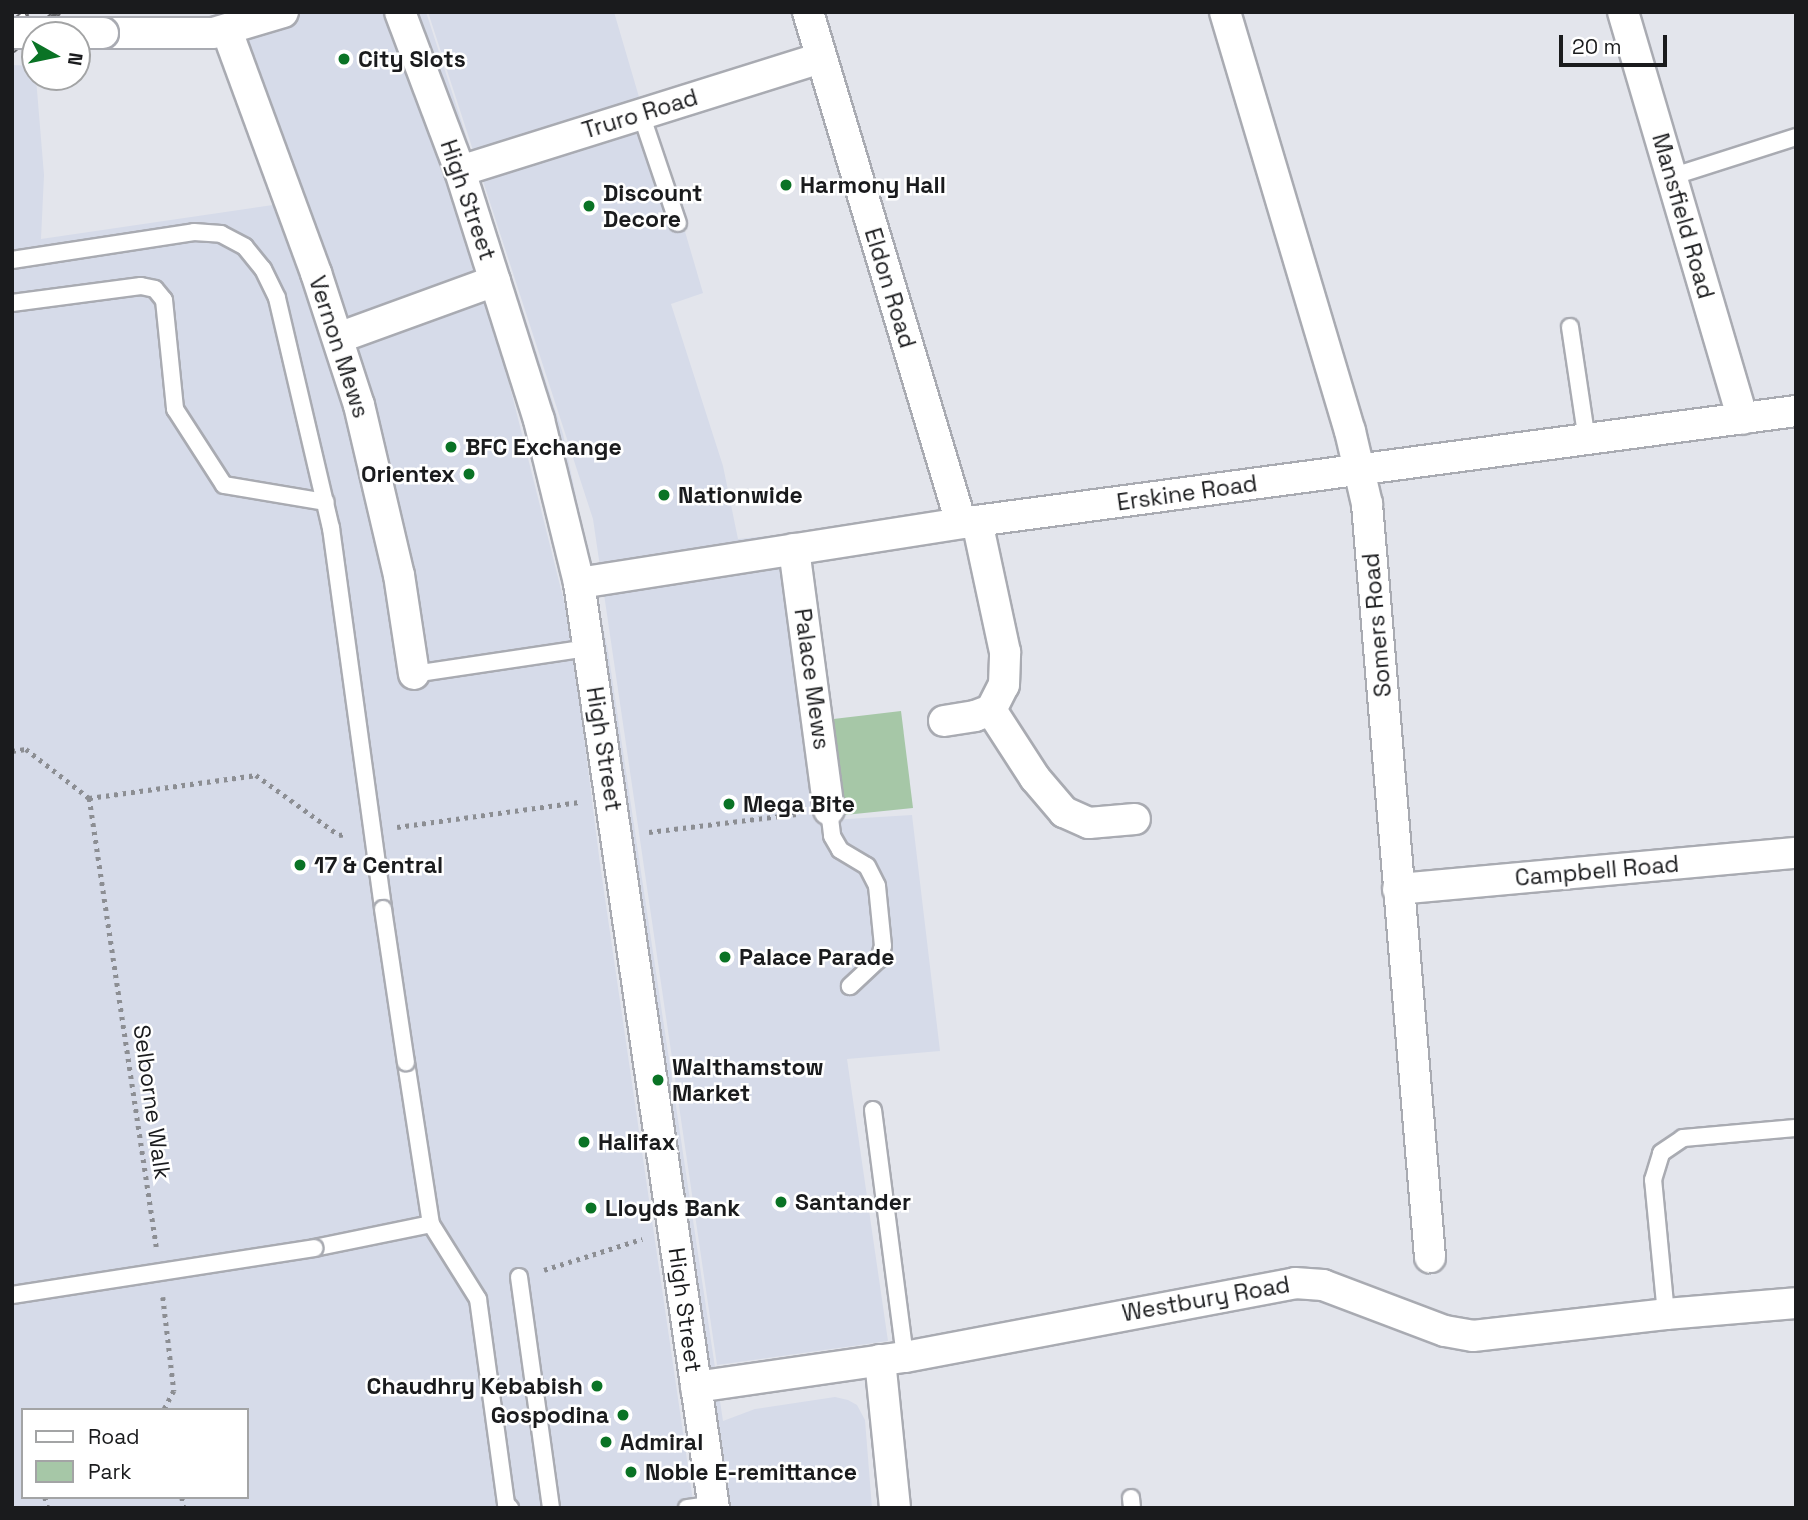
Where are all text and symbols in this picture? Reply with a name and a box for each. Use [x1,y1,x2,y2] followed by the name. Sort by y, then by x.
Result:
[21,21,91,91] north arrow
[1563,21,1672,65] scale bar
[1572,33,1622,60] text: 20 m
[358,45,466,73] place label: City Slots
[62,51,89,67] text: N
[336,51,352,67] marker: City Slots
[579,83,701,145] street label: Truro Road
[1646,130,1720,302] street label: Mansfield Road
[434,136,502,264] street label: High Street
[800,171,946,199] place label: Harmony Hall
[778,177,794,193] marker: Harmony Hall
[603,179,703,233] place label: Discount Decore
[581,198,597,214] marker: Discount Decore
[859,225,921,351] street label: Eldon Road
[303,272,375,422] street label: Vernon Mews
[465,433,622,461] place label: BFC Exchange
[443,439,459,455] marker: BFC Exchange
[361,460,455,488] place label: Orientex
[461,466,477,482] marker: Orientex
[1115,469,1259,517] street label: Erskine Road
[678,481,803,509] place label: Nationwide
[656,487,672,503] marker: Nationwide
[1357,552,1397,698] street label: Somers Road
[788,607,836,751] street label: Palace Mews
[581,685,627,813] street label: High Street
[743,790,855,818] place label: Mega Bite
[721,796,737,812] marker: Mega Bite
[1514,850,1680,892] street label: Campbell Road
[314,851,443,879] place label: 17 & Central
[292,857,308,873] marker: 17 & Central
[739,943,895,971] place label: Palace Parade
[717,949,733,965] marker: Palace Parade
[127,1023,177,1181] street label: Selborne Walk
[672,1053,823,1107] place label: Walthamstow Market
[650,1072,666,1088] marker: Walthamstow Market
[598,1128,675,1156] place label: Halifax
[576,1134,592,1150] marker: Halifax
[795,1188,911,1216] place label: Santander
[605,1194,740,1222] place label: Lloyds Bank
[773,1194,789,1210] marker: Santander
[583,1200,599,1216] marker: Lloyds Bank
[663,1246,707,1374] street label: High Street
[1120,1271,1292,1327] street label: Westbury Road
[367,1372,583,1400] place label: Chaudhry Kebabish
[589,1378,605,1394] marker: Chaudhry Kebabish
[491,1401,609,1429] place label: Gospodina
[615,1407,631,1423] marker: Gospodina
[21,1408,248,1499] legend
[88,1423,140,1450] text: Road
[620,1428,703,1456] place label: Admiral
[598,1434,614,1450] marker: Admiral
[88,1458,132,1485] text: Park
[645,1458,857,1486] place label: Noble E-remittance
[623,1464,639,1480] marker: Noble E-remittance

